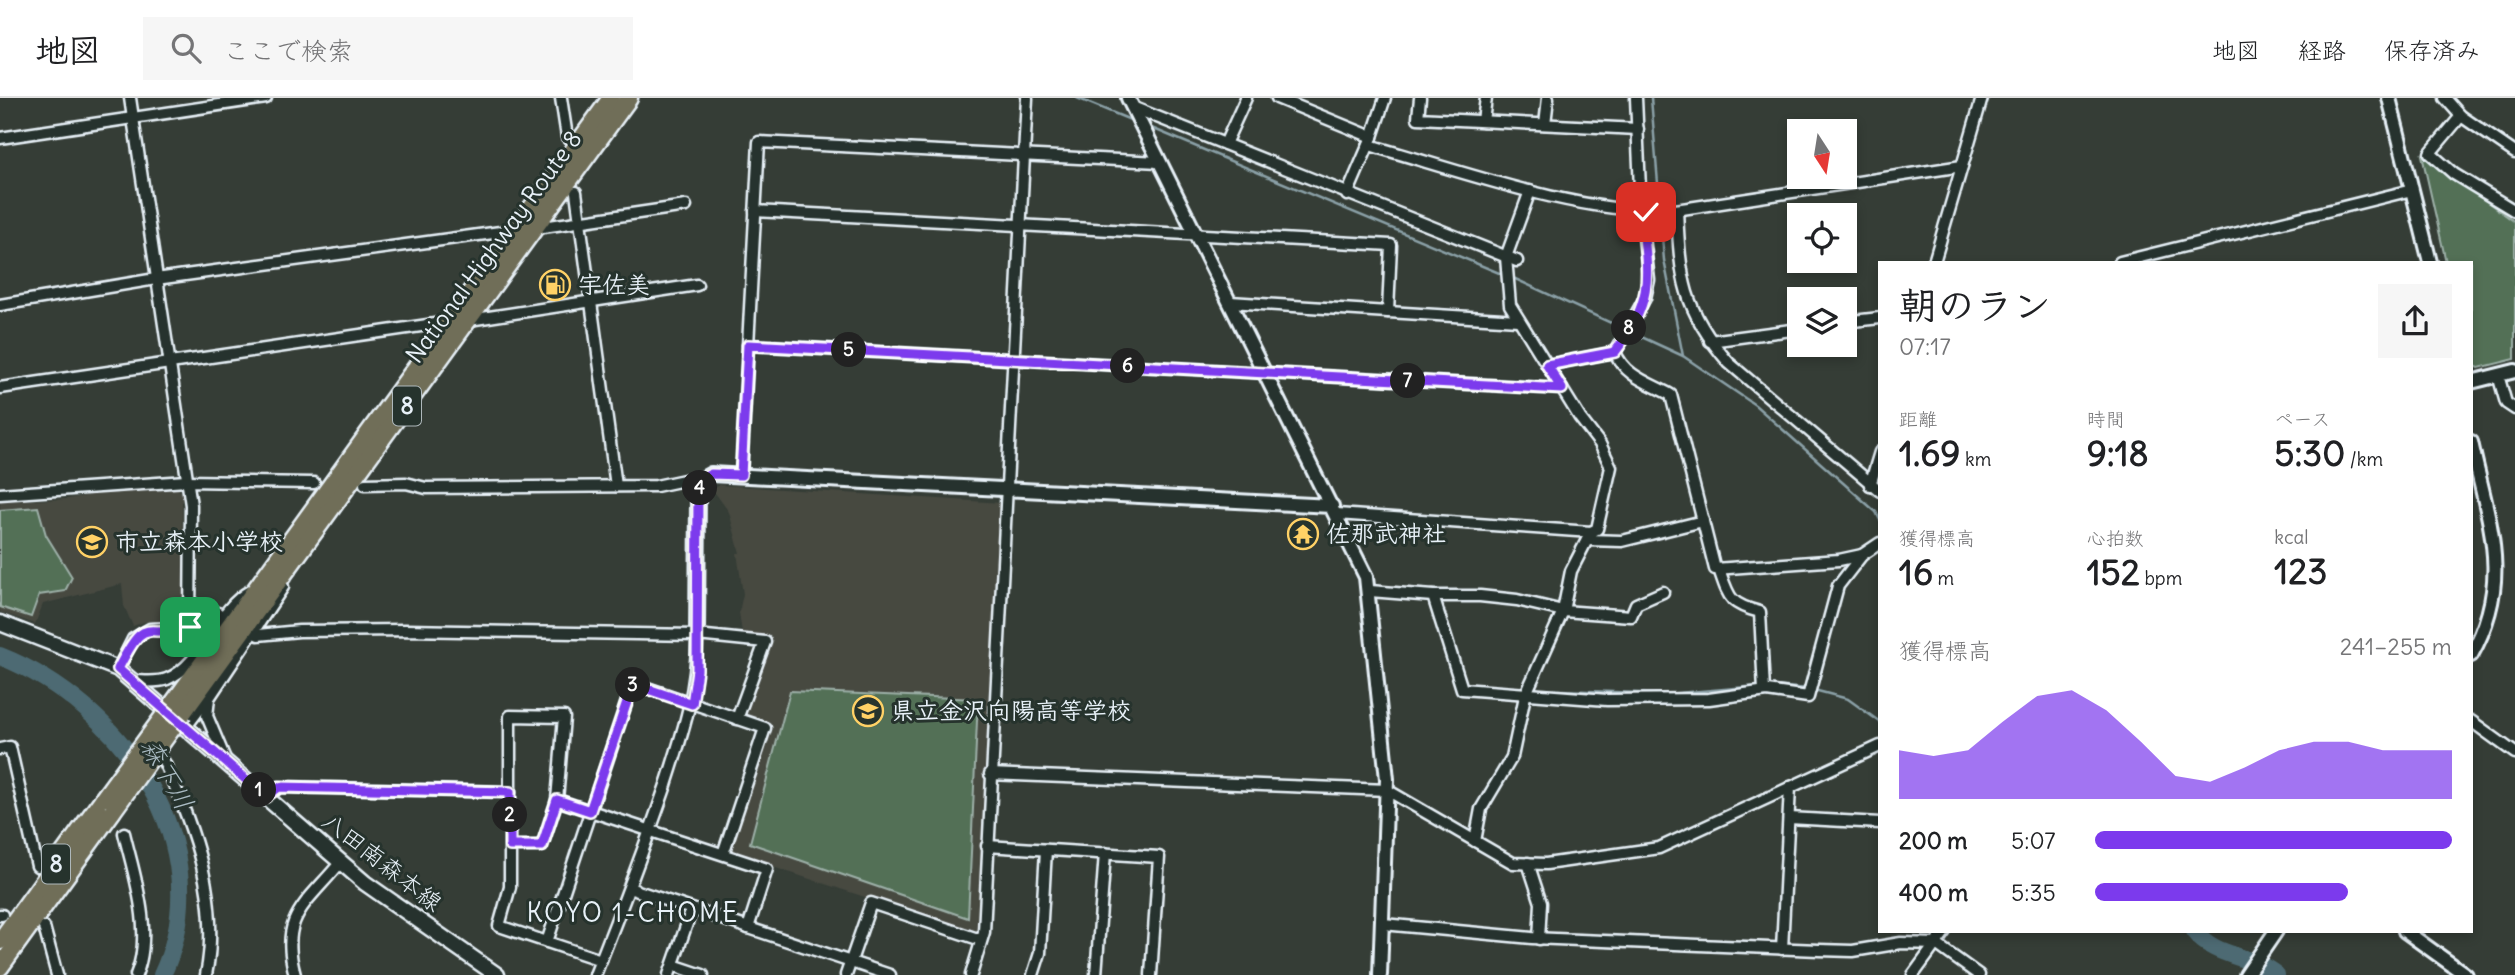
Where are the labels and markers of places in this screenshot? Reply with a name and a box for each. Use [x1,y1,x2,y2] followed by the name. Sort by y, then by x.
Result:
[1616,182,1676,242] pin
[538,268,572,302] fuel station icon: 宇佐美
[578,269,650,299] place label: 宇佐美
[1612,310,1646,345] pin: 8
[832,332,866,368] pin: 5
[1110,348,1146,384] pin: 6
[1390,364,1426,398] pin: 7
[682,470,718,506] pin: 4
[1286,517,1320,551] temple icon: 佐那武神社
[1326,518,1446,548] place label: 佐那武神社
[75,525,109,559] school or university icon: 市立森本小学校
[115,526,283,556] place label: 市立森本小学校
[160,597,220,657] pin
[616,668,650,702] pin: 3
[851,694,885,728] school or university icon: 県立金沢向陽高等学校
[891,695,1131,725] place label: 県立金沢向陽高等学校
[242,772,276,808] pin: 1
[492,798,528,832] pin: 2

